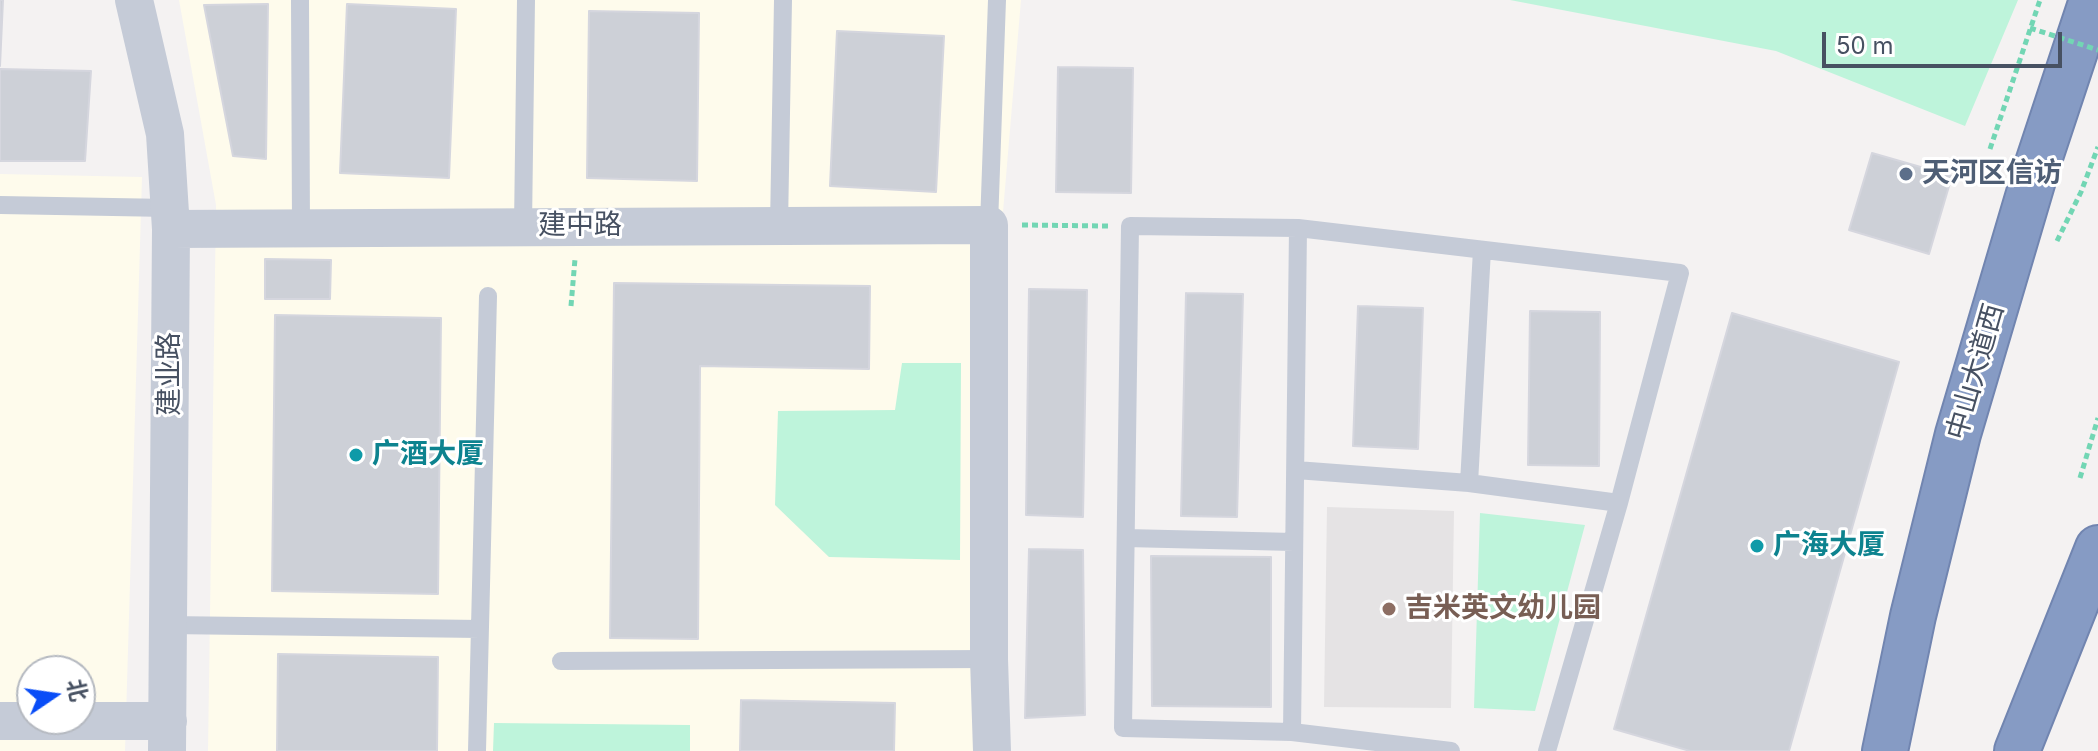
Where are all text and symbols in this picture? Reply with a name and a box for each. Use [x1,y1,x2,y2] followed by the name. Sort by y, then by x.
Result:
[1826,16,2066,66] scale bar
[1836,31,1894,60] text: 50 m
[1922,157,2062,191] place label: 天河区信访
[1897,165,1915,183] marker: 天河区信访
[538,209,622,243] street label: 建中路
[1941,300,2011,444] street label: 中山大道西
[153,332,187,416] street label: 建业路
[372,438,484,472] place label: 广酒大厦
[347,446,365,464] marker: 广酒大厦
[1773,529,1885,563] place label: 广海大厦
[1748,537,1766,555] marker: 广海大厦
[1405,592,1601,626] place label: 吉米英文幼儿园
[1380,600,1398,618] marker: 吉米英文幼儿园
[16,655,96,735] north arrow
[62,676,93,704] text: 北

